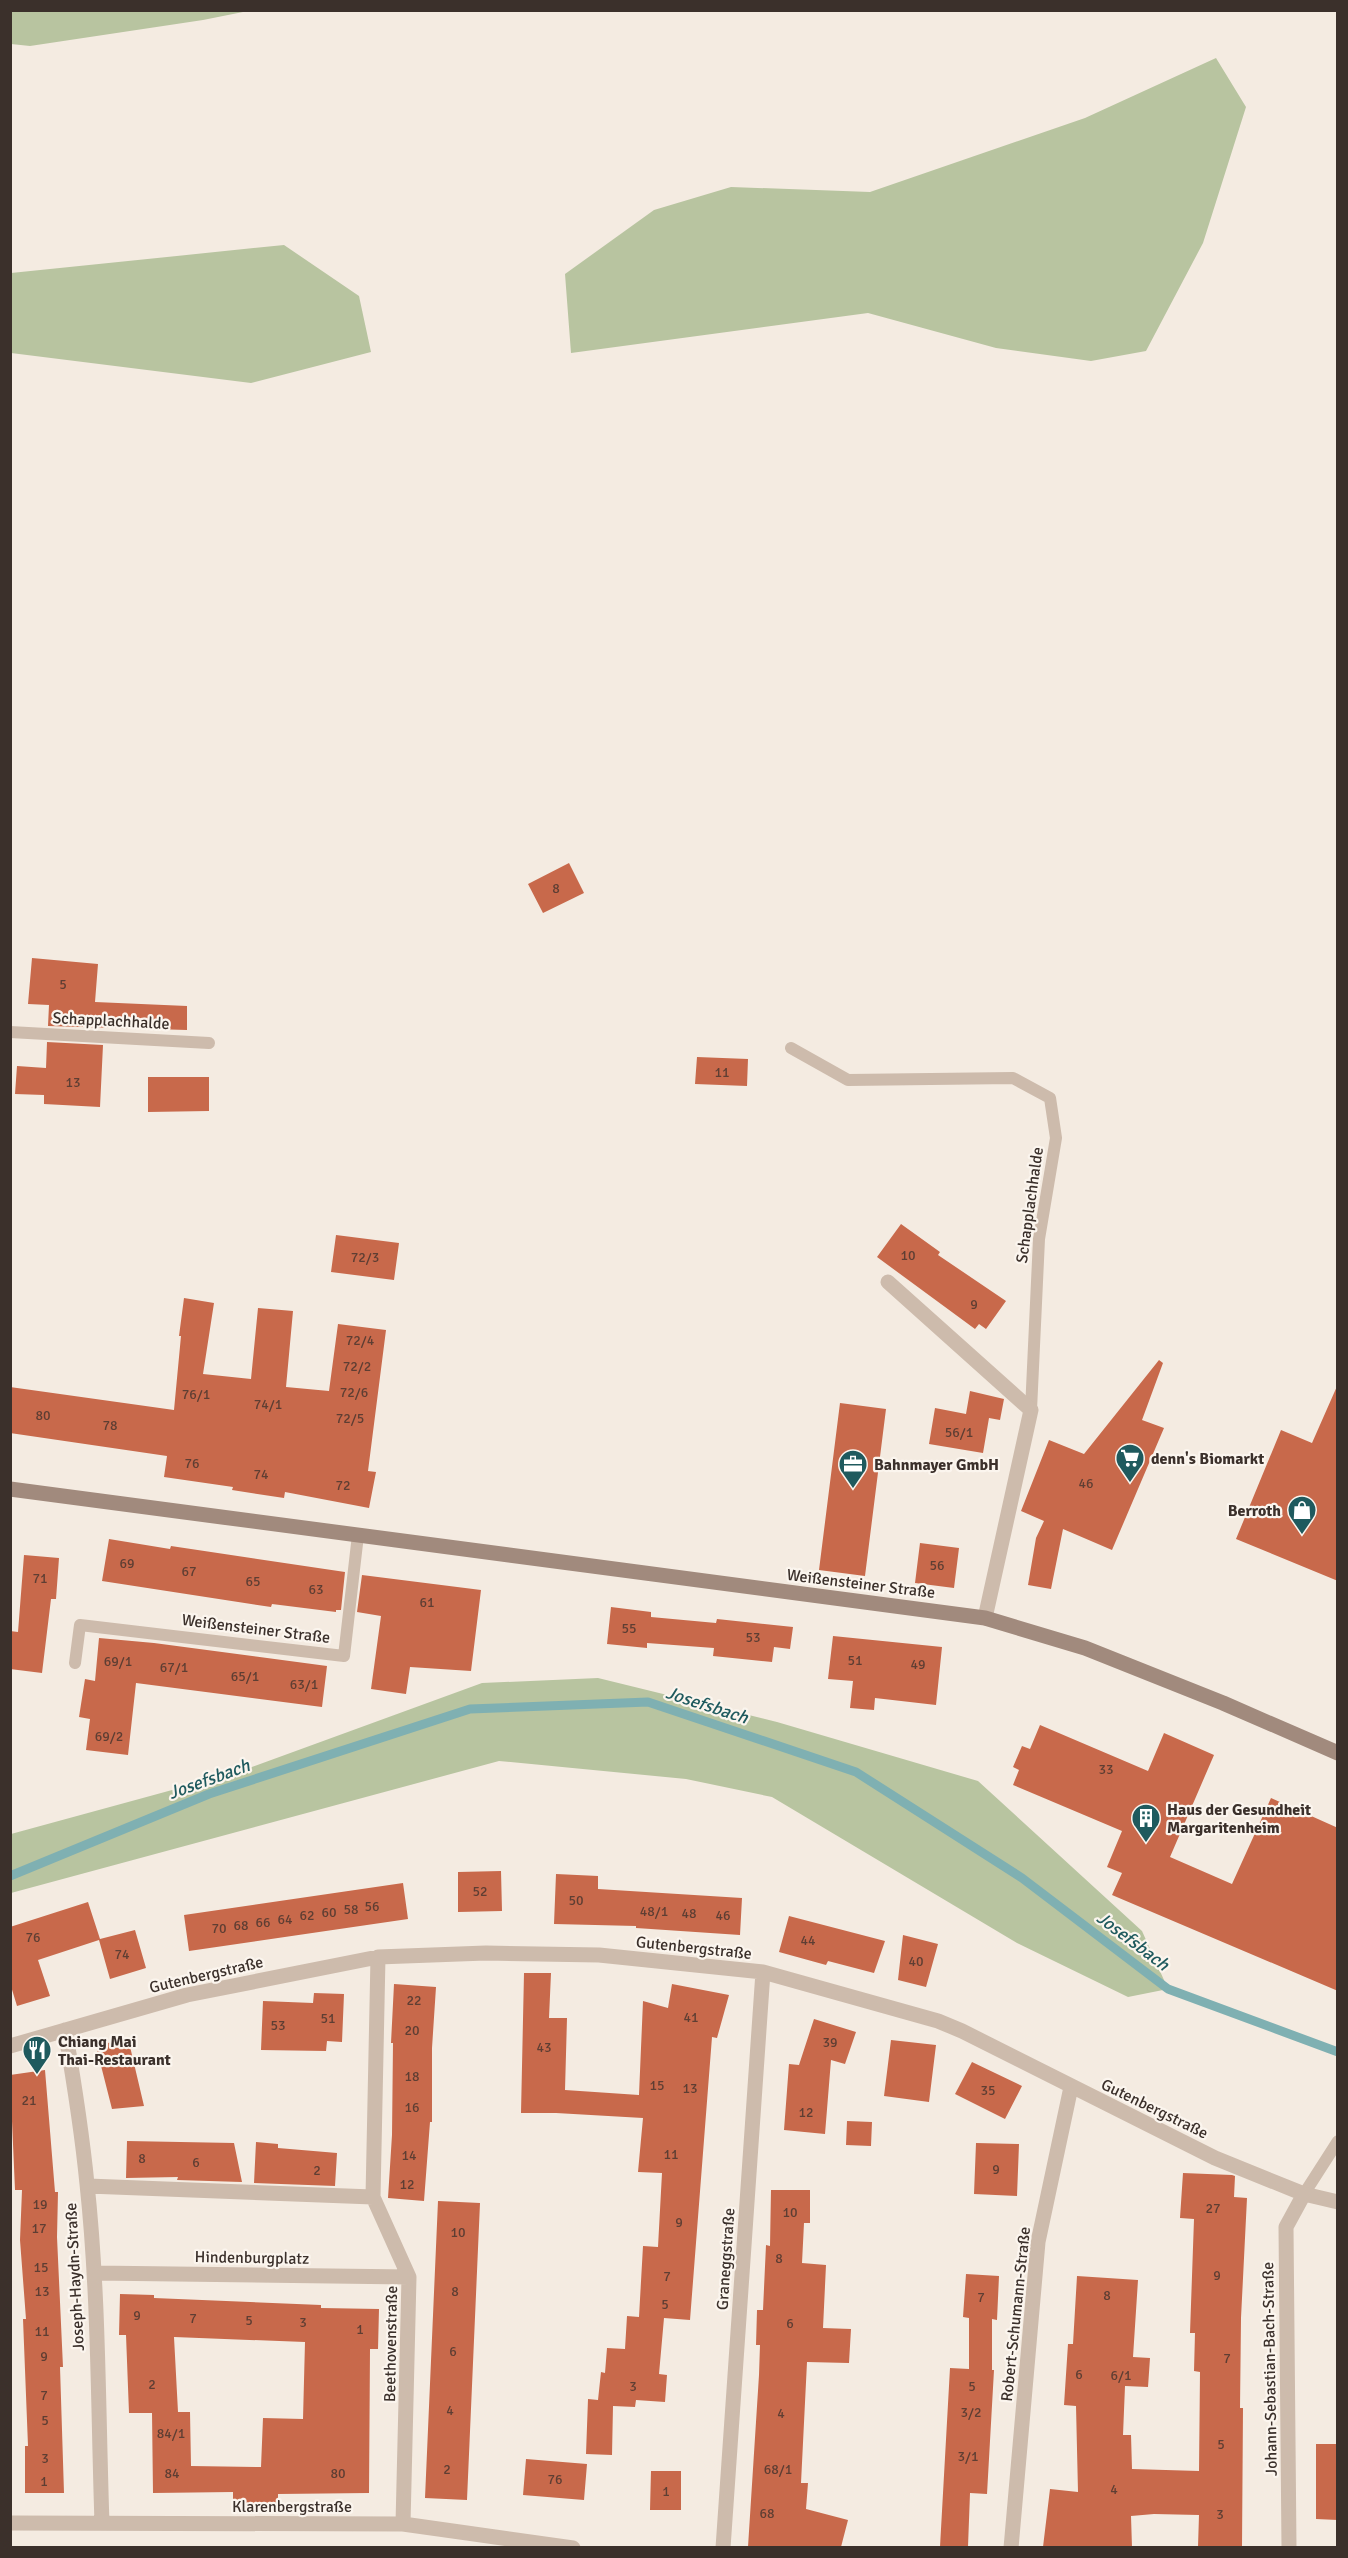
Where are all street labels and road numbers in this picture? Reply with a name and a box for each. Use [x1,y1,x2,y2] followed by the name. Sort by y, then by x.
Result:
[52,1008,170,1034] street label: Schapplachhalde
[1012,1146,1048,1265] street label: Schapplachhalde
[786,1565,936,1603] street label: Weißensteiner Straße
[181,1610,331,1648] street label: Weißensteiner Straße
[635,1932,753,1964] street label: Gutenbergstraße
[147,1952,265,1998] street label: Gutenbergstraße
[1098,2074,1211,2143] street label: Gutenbergstraße
[61,2202,89,2352] street label: Joseph-Haydn-Straße
[712,2207,740,2311] street label: Graneggstraße
[997,2226,1035,2403] street label: Robert-Schumann-Straße
[195,2247,309,2269] street label: Hindenburgplatz
[1258,2262,1282,2476] street label: Johann-Sebastian-Bach-Straße
[380,2286,402,2402] street label: Beethovenstraße
[232,2497,352,2517] street label: Klarenbergstraße

